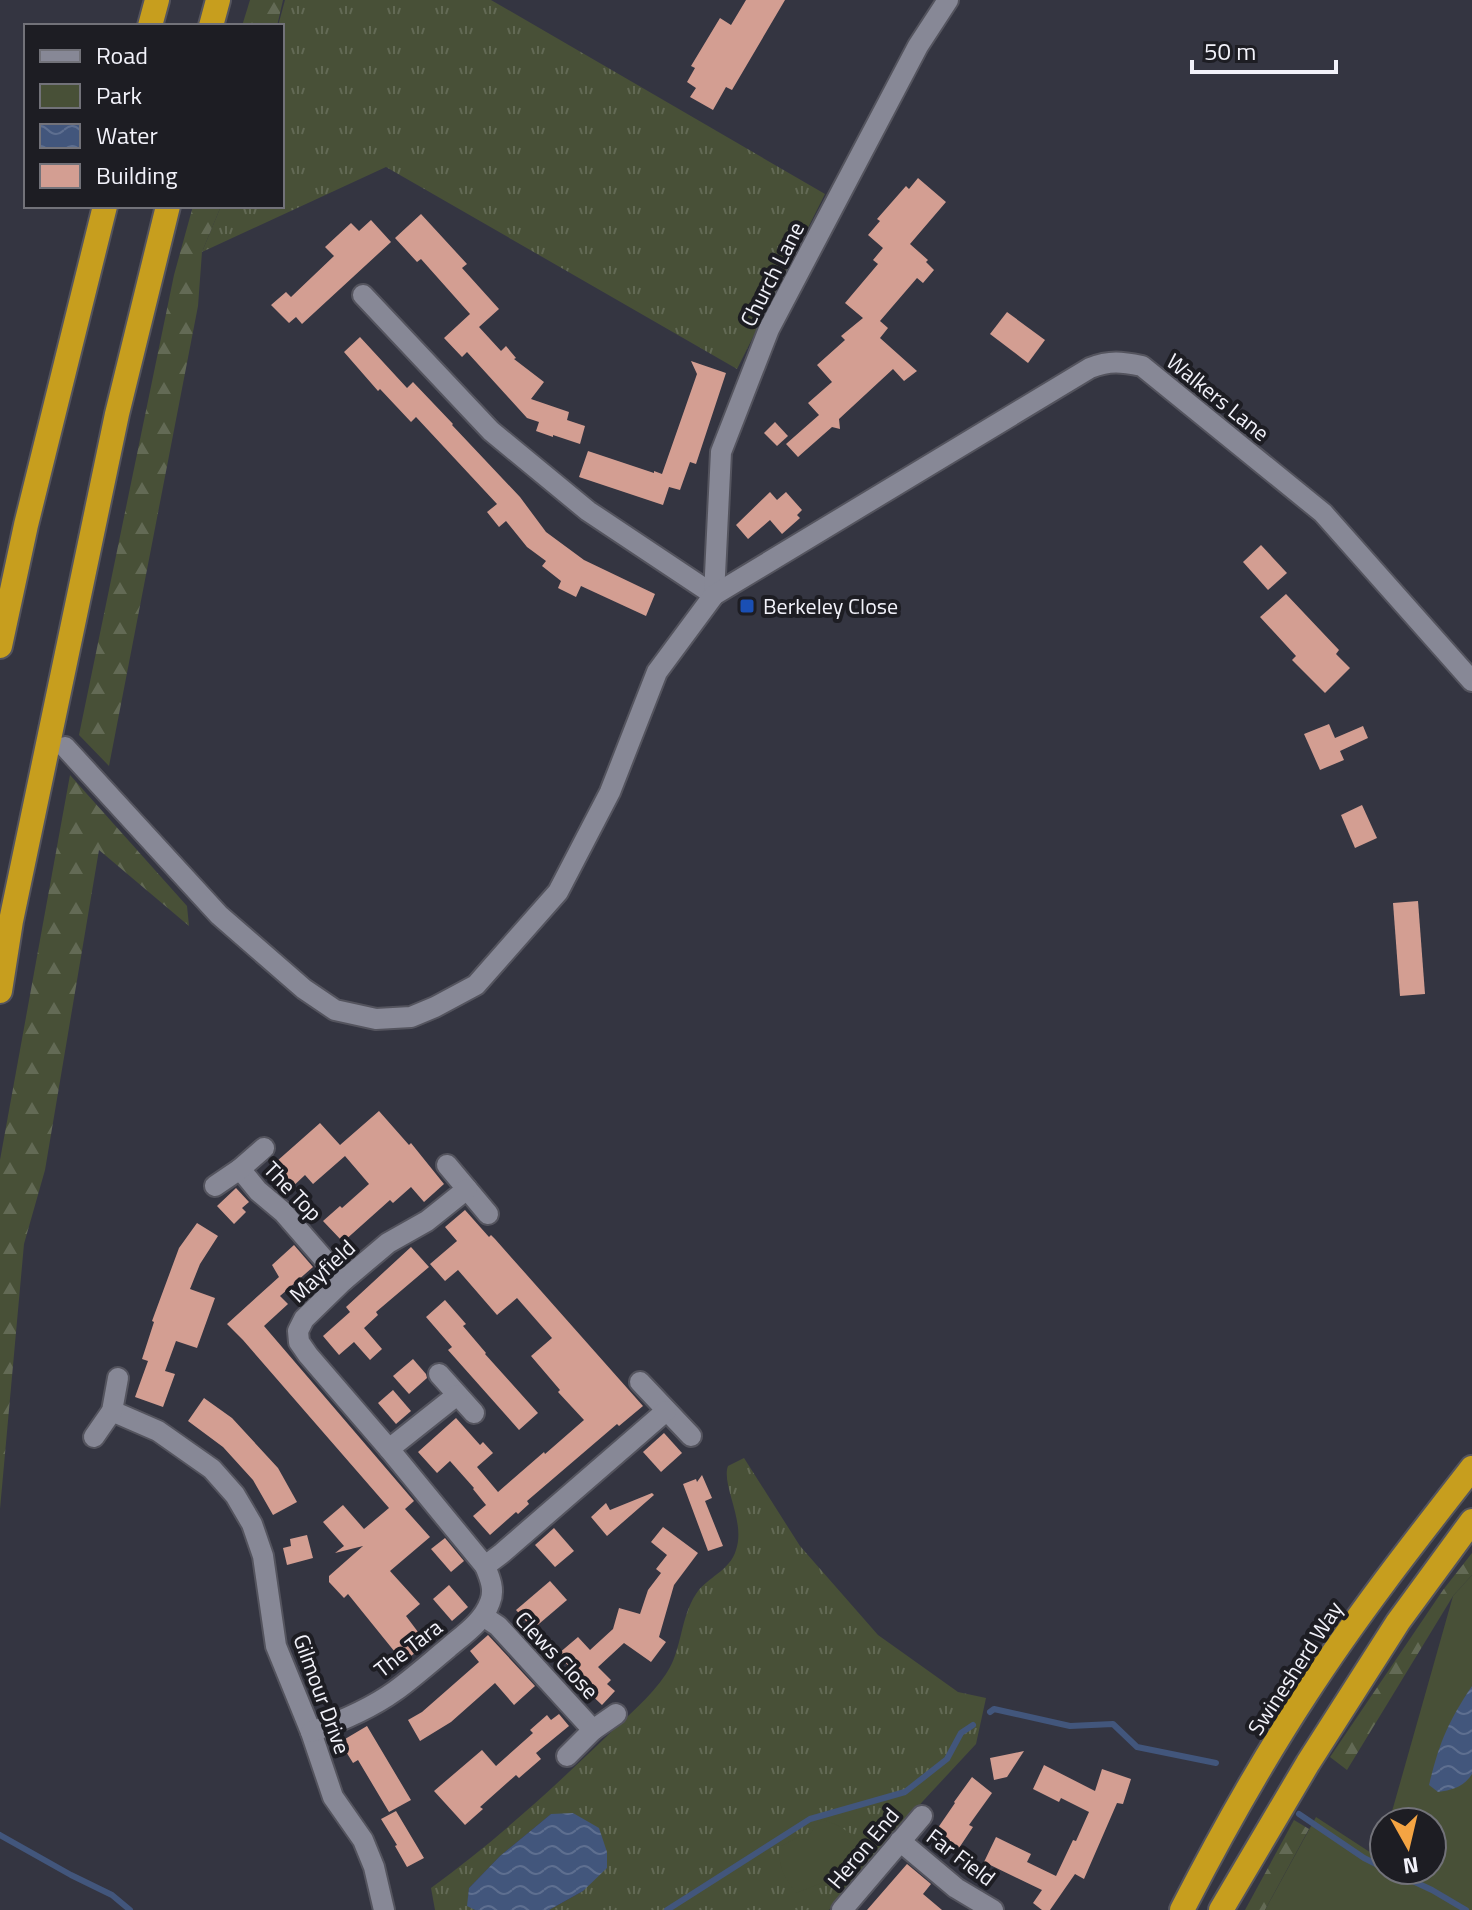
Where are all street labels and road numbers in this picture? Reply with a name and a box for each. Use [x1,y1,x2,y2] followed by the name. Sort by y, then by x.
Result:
[731,216,813,332] street label: Church Lane
[1159,345,1277,449] street label: Walkers Lane
[256,1153,330,1229] street label: The Top
[281,1231,363,1311] street label: Mayfield
[1239,1594,1351,1742] street label: Swinesherd Way
[507,1603,607,1707] street label: Clews Close
[367,1610,449,1686] street label: The Tara
[285,1629,359,1759] street label: Gilmour Drive
[819,1800,907,1896] street label: Heron End
[919,1820,1003,1894] street label: Far Field

